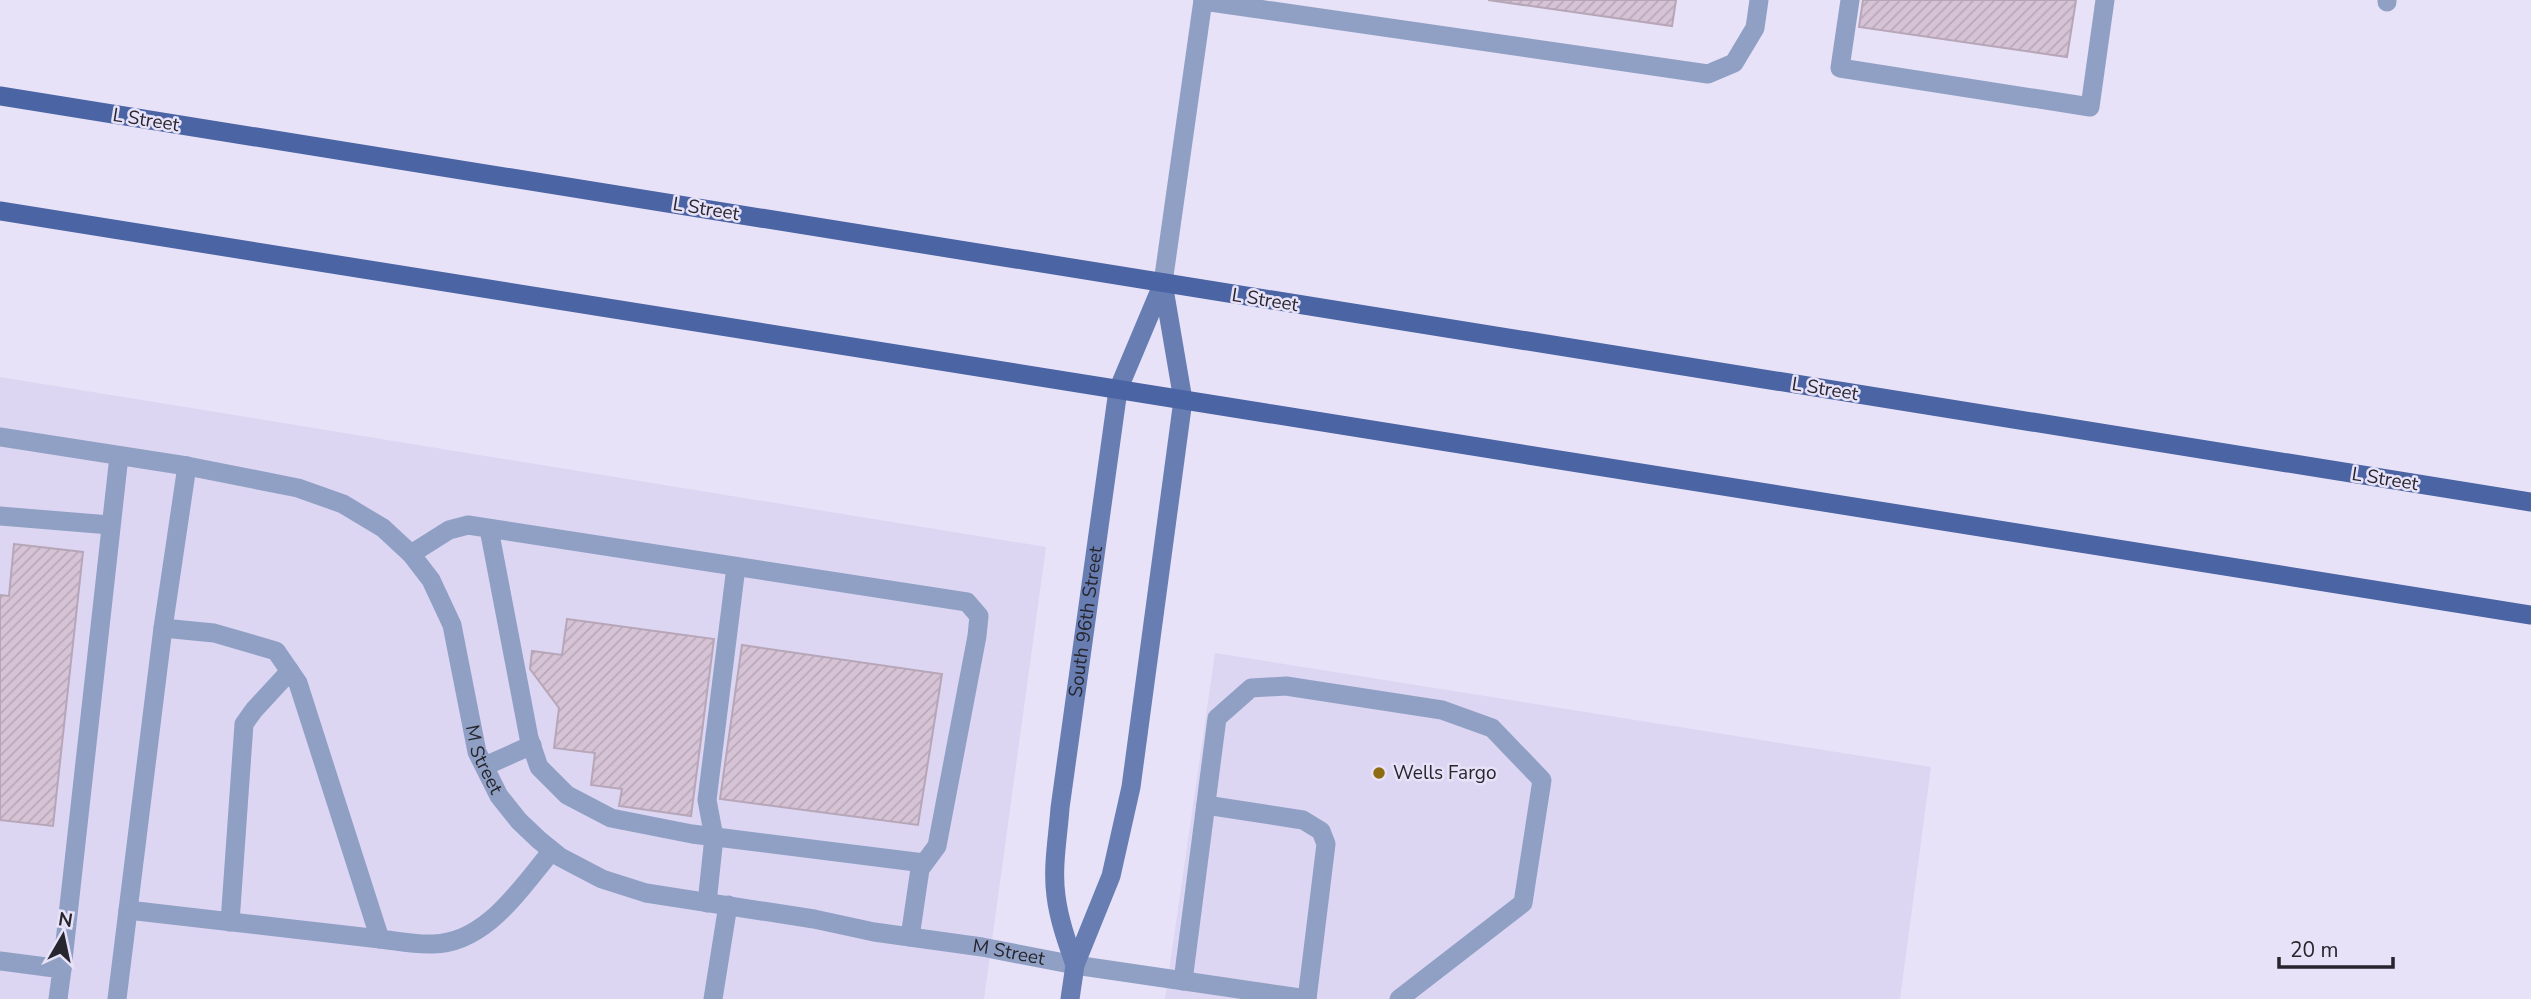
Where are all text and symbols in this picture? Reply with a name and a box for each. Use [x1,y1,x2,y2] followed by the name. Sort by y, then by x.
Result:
[111,102,181,138] street label: L Street
[671,191,741,227] street label: L Street
[1230,282,1300,318] street label: L Street
[1790,371,1860,407] street label: L Street
[2350,461,2420,497] street label: L Street
[1062,544,1109,699] street label: South 96th Street
[459,723,509,799] street label: M Street
[1393,760,1497,786] place label: Wells Fargo
[1371,765,1387,781] marker: Wells Fargo
[28,901,98,971] north arrow
[56,906,75,934] text: N
[2279,926,2393,970] scale bar
[971,933,1047,972] street label: M Street
[2290,936,2339,964] text: 20 m

